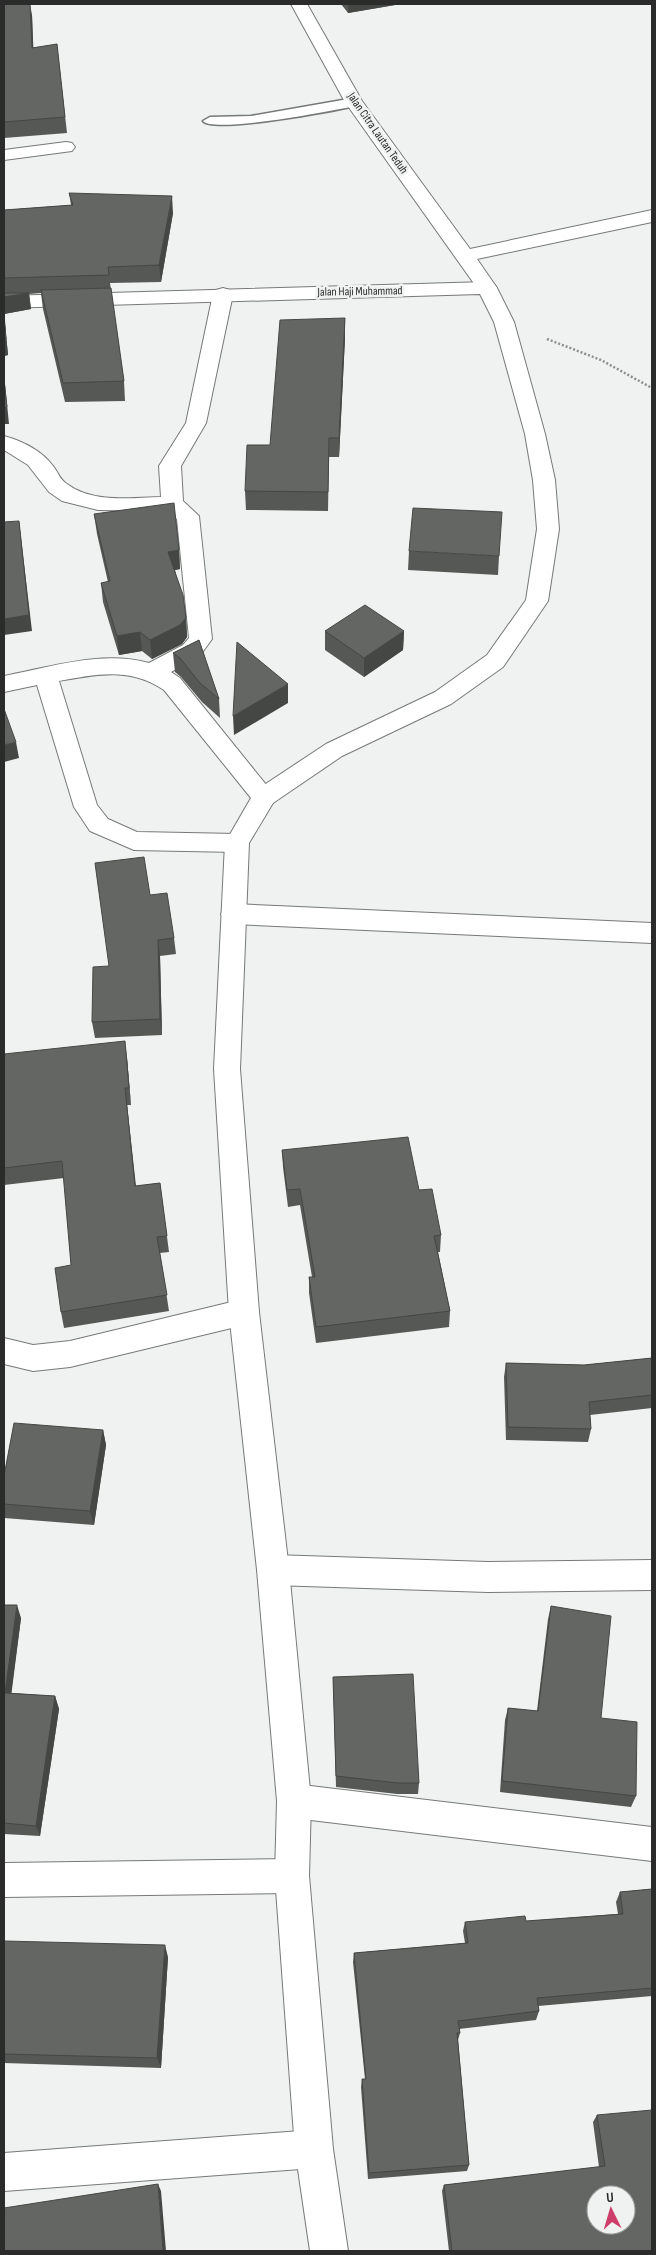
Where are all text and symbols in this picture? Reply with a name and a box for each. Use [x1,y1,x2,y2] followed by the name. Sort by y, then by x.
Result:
[343,89,411,177] street label: Jalan Citra Lautan Teduh
[316,283,403,300] street label: Jalan Haji Muhammad
[586,2185,636,2235] north arrow
[606,2189,614,2206] text: U

